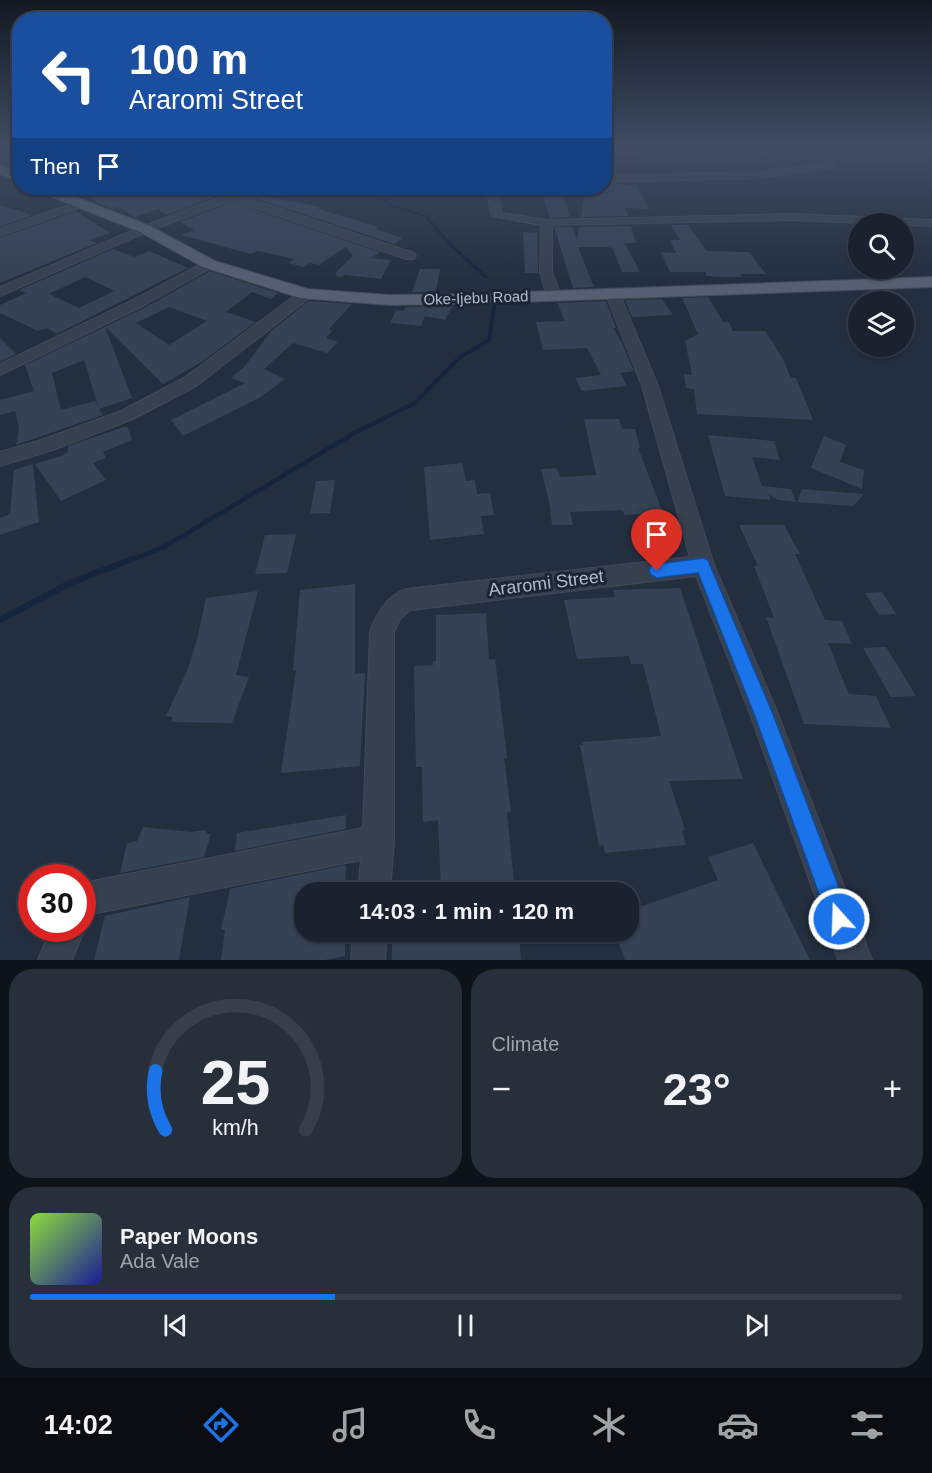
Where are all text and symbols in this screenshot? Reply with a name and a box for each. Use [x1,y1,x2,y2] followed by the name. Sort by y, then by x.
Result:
[30,36,108,114] icon: left
[129,36,248,83] text: 100 m
[129,85,303,115] text: Araromi Street
[92,150,125,183] icon: arrive
[30,154,80,179] text: Then
[848,213,914,357] map controls
[848,213,914,279] button: search
[423,287,529,308] street label: Oke-Ijebu Road
[848,291,914,357] button: layers
[631,509,682,571] pin
[640,518,673,551] icon: arrive
[487,566,605,600] street label: Araromi Street
[18,864,96,942] speed limit sign: 30
[807,887,871,951] position arrow
[359,899,574,924] text: 14:03 · 1 min · 120 m
[492,1033,559,1055] text: Climate
[201,1048,270,1117] text: 25
[663,1064,731,1115] text: 23°
[492,1070,511,1107] text: −
[883,1070,902,1107] text: +
[212,1117,258,1141] text: km/h
[120,1224,258,1249] text: Paper Moons
[120,1250,200,1272] text: Ada Vale
[159,1309,192,1342] icon: previous
[449,1309,482,1342] icon: pause
[740,1309,773,1342] icon: next
[200,1404,242,1446] icon: directions
[329,1404,371,1446] icon: music
[458,1404,500,1446] icon: phone
[588,1404,630,1446] icon: climate
[717,1404,759,1446] icon: car
[846,1404,888,1446] icon: filters
[44,1410,113,1440] text: 14:02

